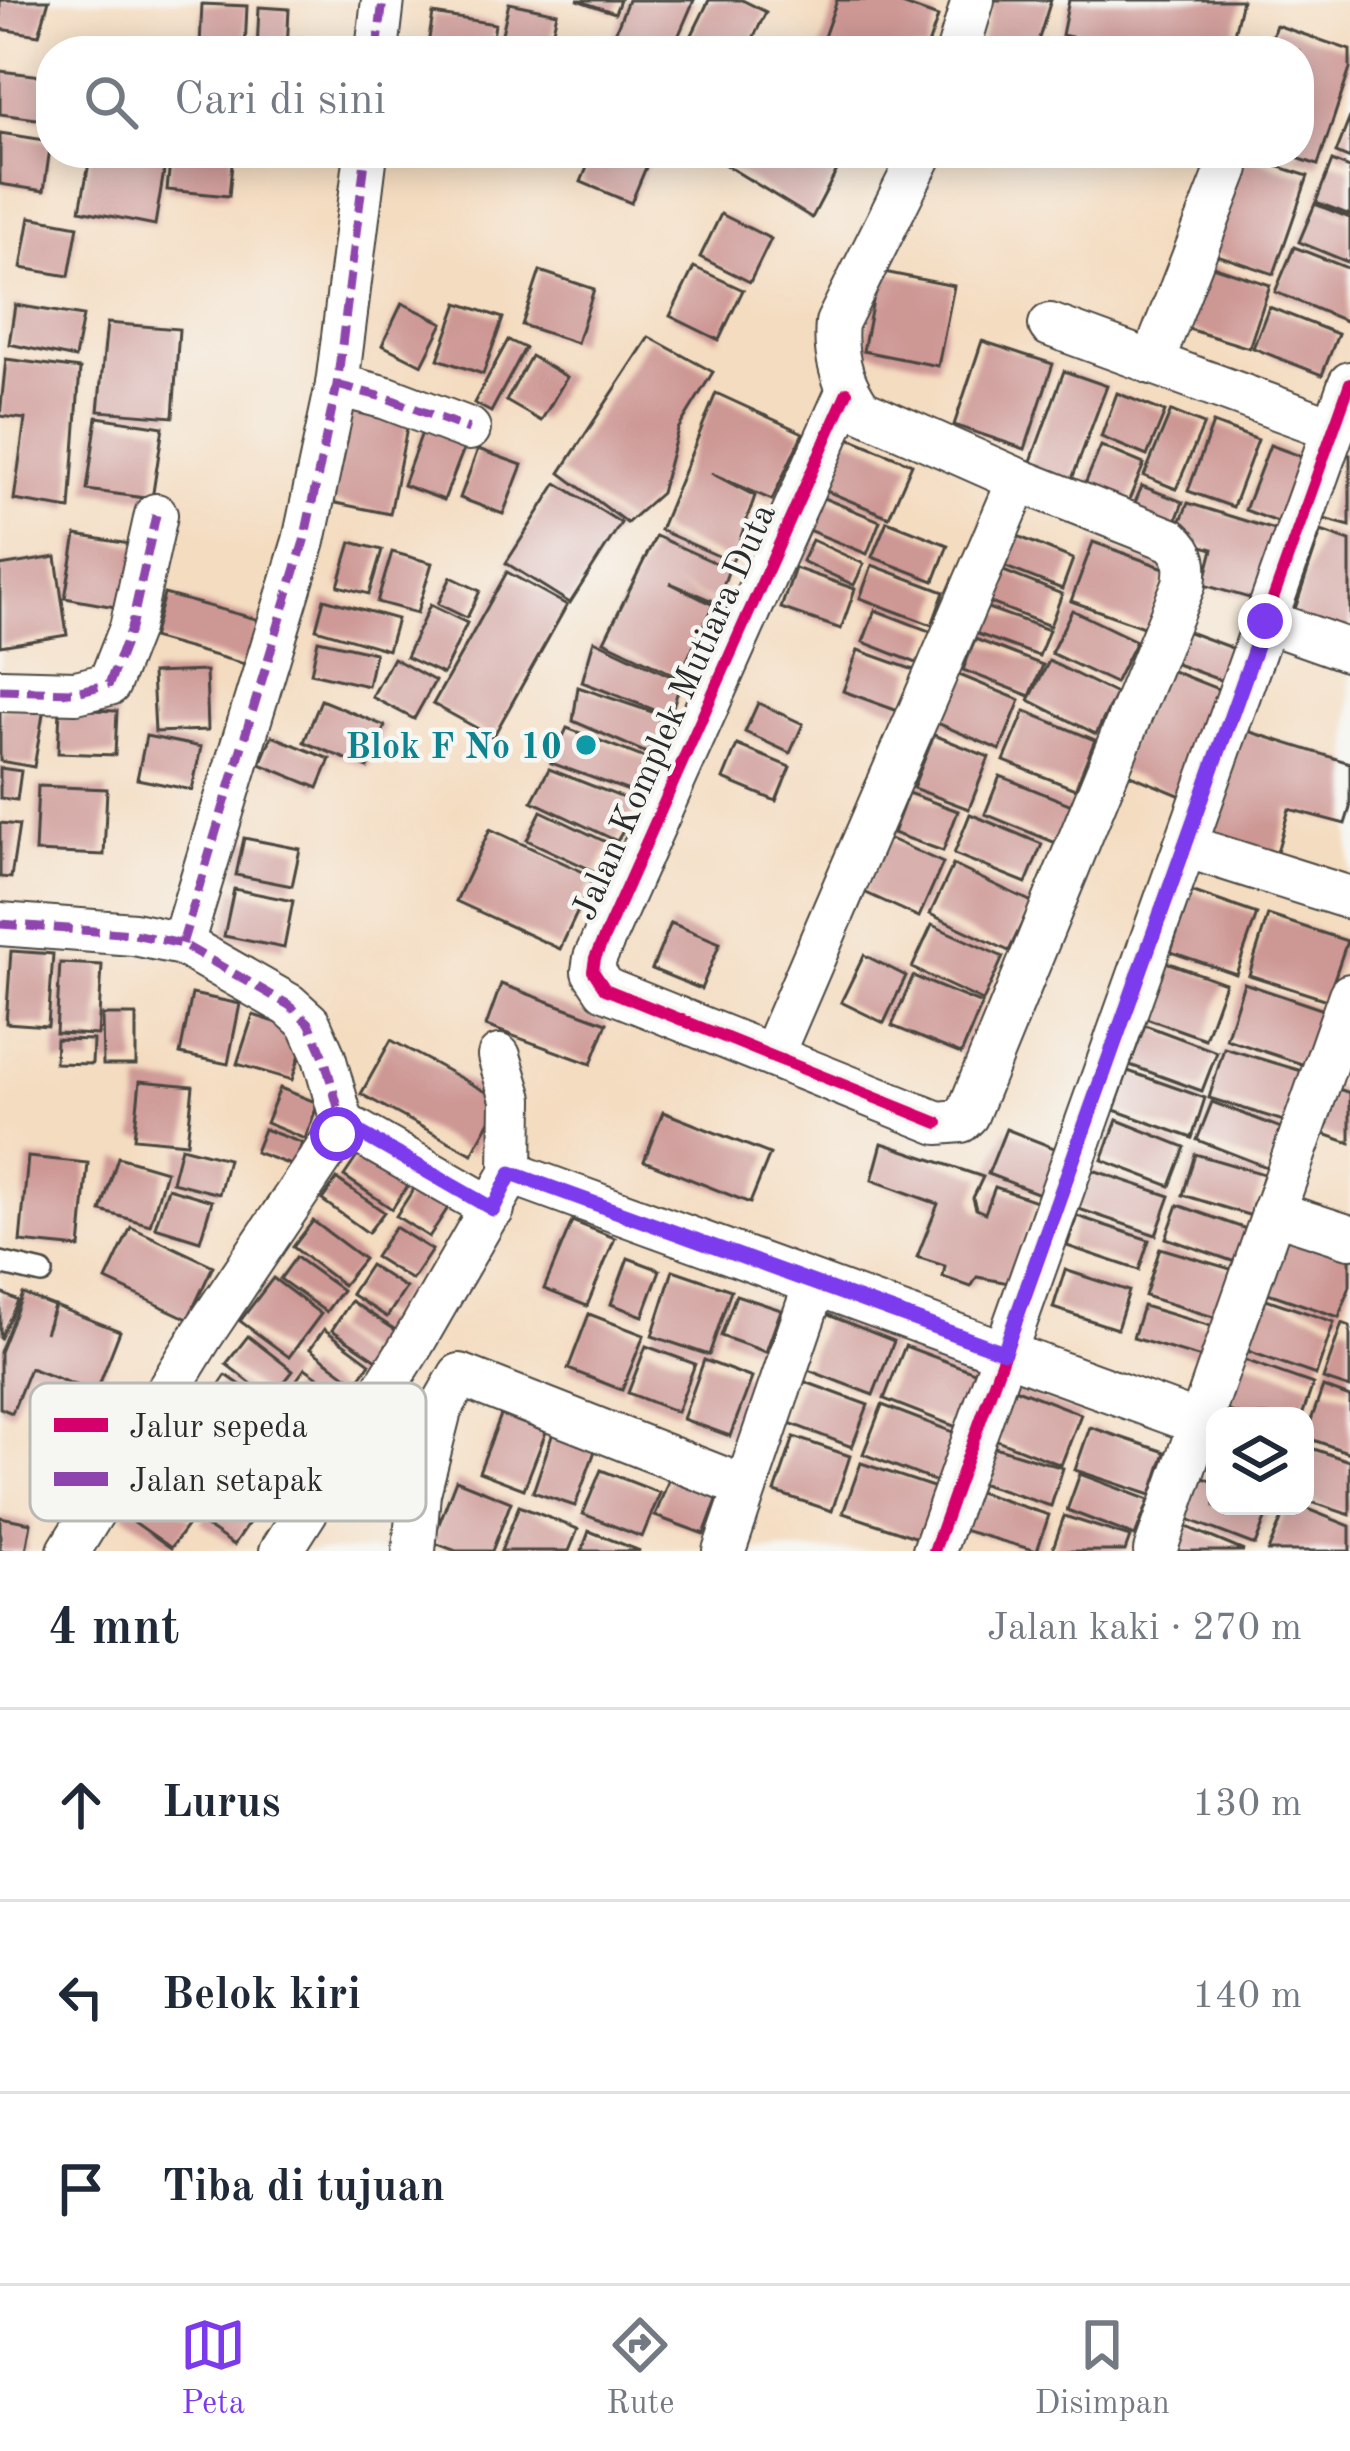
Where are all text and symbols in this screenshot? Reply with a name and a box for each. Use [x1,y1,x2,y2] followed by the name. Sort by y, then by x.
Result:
[36,36,1314,168] search box
[78,69,144,135] icon: search
[174,79,386,124] text: Cari di sini
[567,499,784,926] street label: Jalan Komplek Mutiara Duta
[1238,594,1292,648] route end
[345,731,562,767] place label: Blok F No 10
[573,732,599,758] marker: Blok F No 10
[310,1107,364,1161] route start
[30,1383,426,1521] legend
[1206,1407,1314,1515] map controls
[1206,1407,1314,1515] button: layers
[129,1412,308,1445] text: Jalur sepeda
[129,1466,323,1499] text: Jalan setapak
[48,1604,180,1655] text: 4 mnt
[987,1609,1302,1648] text: Jalan kaki · 270 m
[48,1772,114,1838] icon: ahead
[162,1782,281,1827] text: Lurus
[1192,1785,1302,1824] text: 130 m
[48,1964,114,2030] icon: left
[162,1974,361,2019] text: Belok kiri
[1192,1977,1302,2016] text: 140 m
[48,2156,114,2222] icon: arrive
[162,2166,445,2211] text: Tiba di tujuan
[180,2312,246,2425] tab: Peta
[606,2312,674,2425] tab: Rute
[1035,2312,1170,2425] tab: Disimpan

